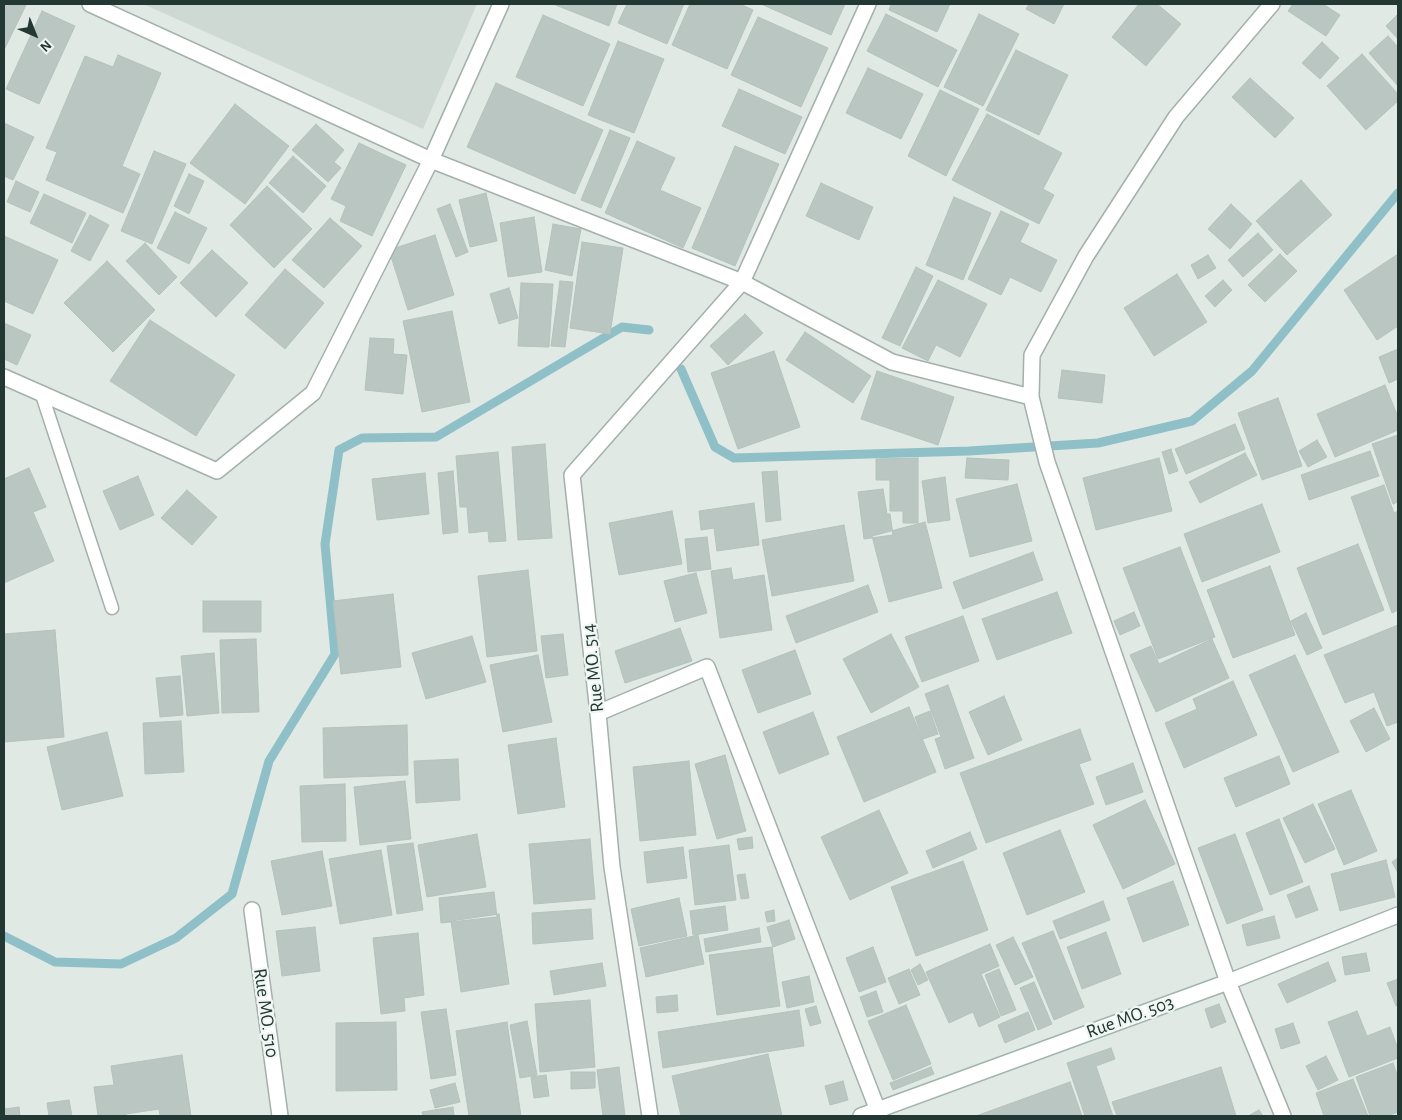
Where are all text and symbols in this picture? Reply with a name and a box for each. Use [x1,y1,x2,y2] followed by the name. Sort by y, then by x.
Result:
[10,10,60,60] north arrow
[37,37,54,54] text: N
[577,623,609,713] street label: Rue MO. 514
[248,967,284,1059] street label: Rue MO. 510
[1083,991,1177,1043] street label: Rue MO. 503

